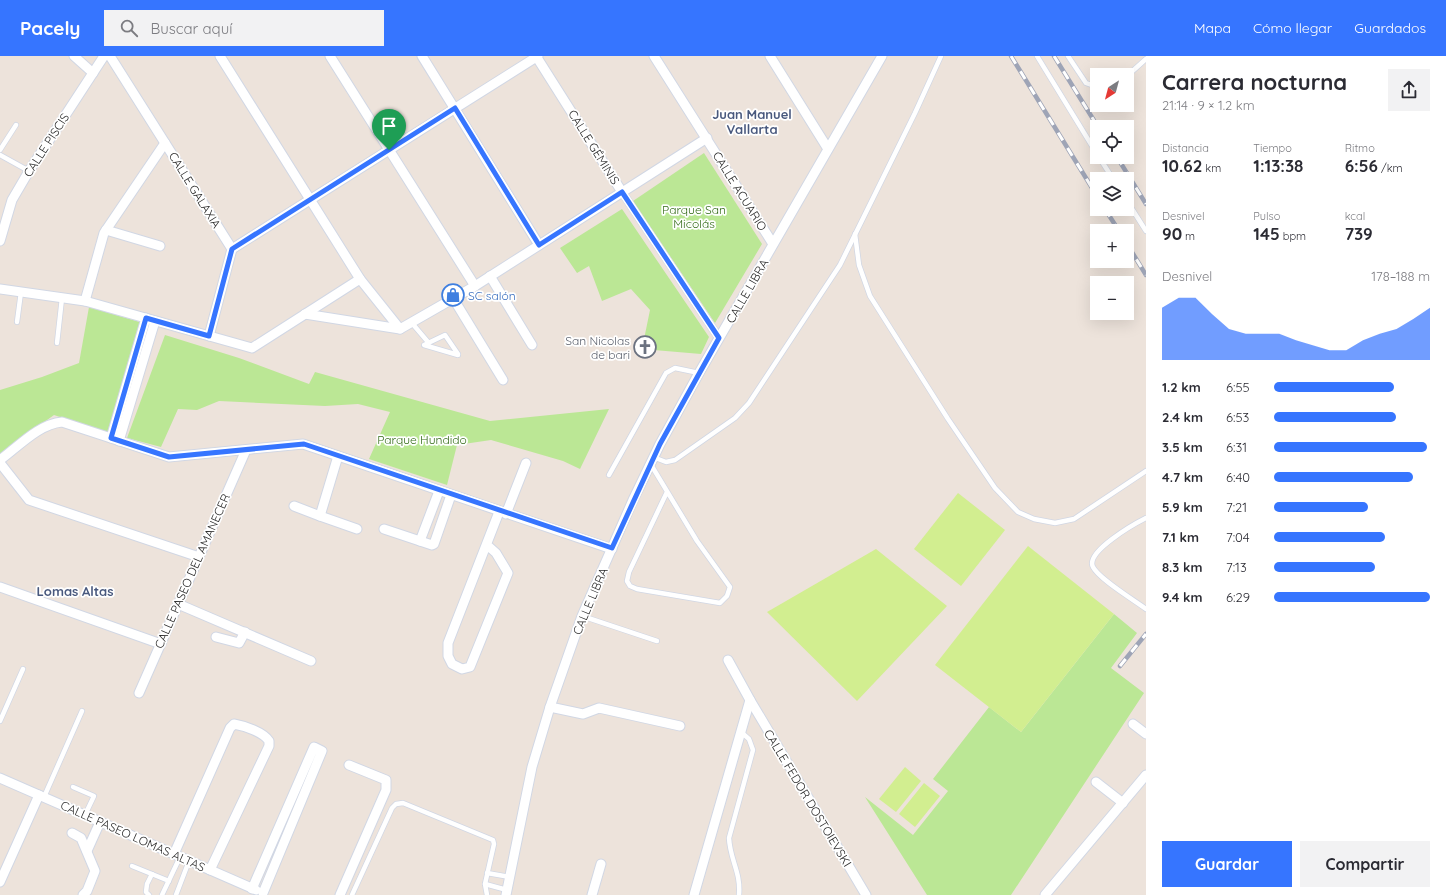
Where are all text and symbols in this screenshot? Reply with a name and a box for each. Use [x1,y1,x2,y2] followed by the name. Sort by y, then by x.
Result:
[104,10,384,46] search box
[20,16,80,40] text: Pacely
[118,17,140,39] icon: search
[150,19,232,38] text: Buscar aquí
[1194,19,1231,37] text: Mapa
[1253,19,1332,37] text: Cómo llegar
[1354,19,1426,37] text: Guardados
[1090,68,1134,112] north arrow
[1090,68,1134,320] map controls
[1162,68,1347,96] text: Carrera nocturna
[1388,69,1430,111] button: share
[1162,97,1255,113] text: 21:14 · 9 × 1.2 km
[712,106,792,137] district label: Juan Manuel Vallarta
[565,107,623,187] street label: CALLE GÉMINIS
[372,109,406,150] pin
[20,110,72,180] street label: CALLE PISCIS
[378,115,400,137] icon: arrive
[1090,120,1134,164] button: locate
[1162,141,1209,155] text: Distancia
[1253,141,1292,155] text: Tiempo
[1345,141,1375,155] text: Ritmo
[166,149,224,231] street label: CALLE GALAXIA
[710,149,770,233] street label: CALLE ACUARIO
[1162,155,1202,176] text: 10.62
[1253,155,1303,176] text: 1:13:38
[1345,155,1378,176] text: 6:56
[1202,161,1221,175] text: km
[1378,161,1403,175] text: /km
[1090,172,1134,216] button: layers
[662,202,726,231] park label: Parque San Micolás
[1162,209,1205,223] text: Desnivel
[1253,209,1280,223] text: Pulso
[1345,209,1365,223] text: kcal
[1162,223,1182,244] text: 90
[1253,223,1280,244] text: 145
[1345,223,1373,244] text: 739
[1090,224,1134,268] button: +
[1182,229,1195,243] text: m
[1280,229,1306,243] text: bpm
[723,256,771,326] street label: CALLE LIBRA
[1162,268,1212,284] text: Desnivel
[1371,268,1430,284] text: 178–188 m
[1090,276,1134,320] button: −
[440,282,466,308] shop icon: SC salón
[468,288,516,303] place label: SC salón
[565,333,630,362] place label: San Nicolas de bari
[632,334,658,360] church icon: San Nicolas de bari
[1162,379,1201,395] text: 1.2 km
[1226,379,1250,395] text: 6:55
[1162,409,1203,425] text: 2.4 km
[1226,409,1249,425] text: 6:53
[377,432,467,447] park label: Parque Hundido
[1162,439,1203,455] text: 3.5 km
[1226,439,1247,455] text: 6:31
[1162,469,1203,485] text: 4.7 km
[1226,469,1250,485] text: 6:40
[151,491,233,651] street label: CALLE PASEO DEL AMANECER
[1162,499,1203,515] text: 5.9 km
[1226,499,1247,515] text: 7:21
[1162,529,1199,545] text: 7.1 km
[1226,529,1250,545] text: 7:04
[1162,559,1202,575] text: 8.3 km
[1226,559,1247,575] text: 7:13
[569,565,611,637] street label: CALLE LIBRA
[37,583,114,599] district label: Lomas Altas
[1162,589,1202,605] text: 9.4 km
[1226,589,1250,605] text: 6:29
[761,727,855,869] street label: CALLE FEDOR DOSTOIEVSKI
[58,797,208,875] street label: CALLE PASEO LOMAS ALTAS
[1162,841,1292,887] button: Guardar
[1300,841,1430,887] button: Compartir

